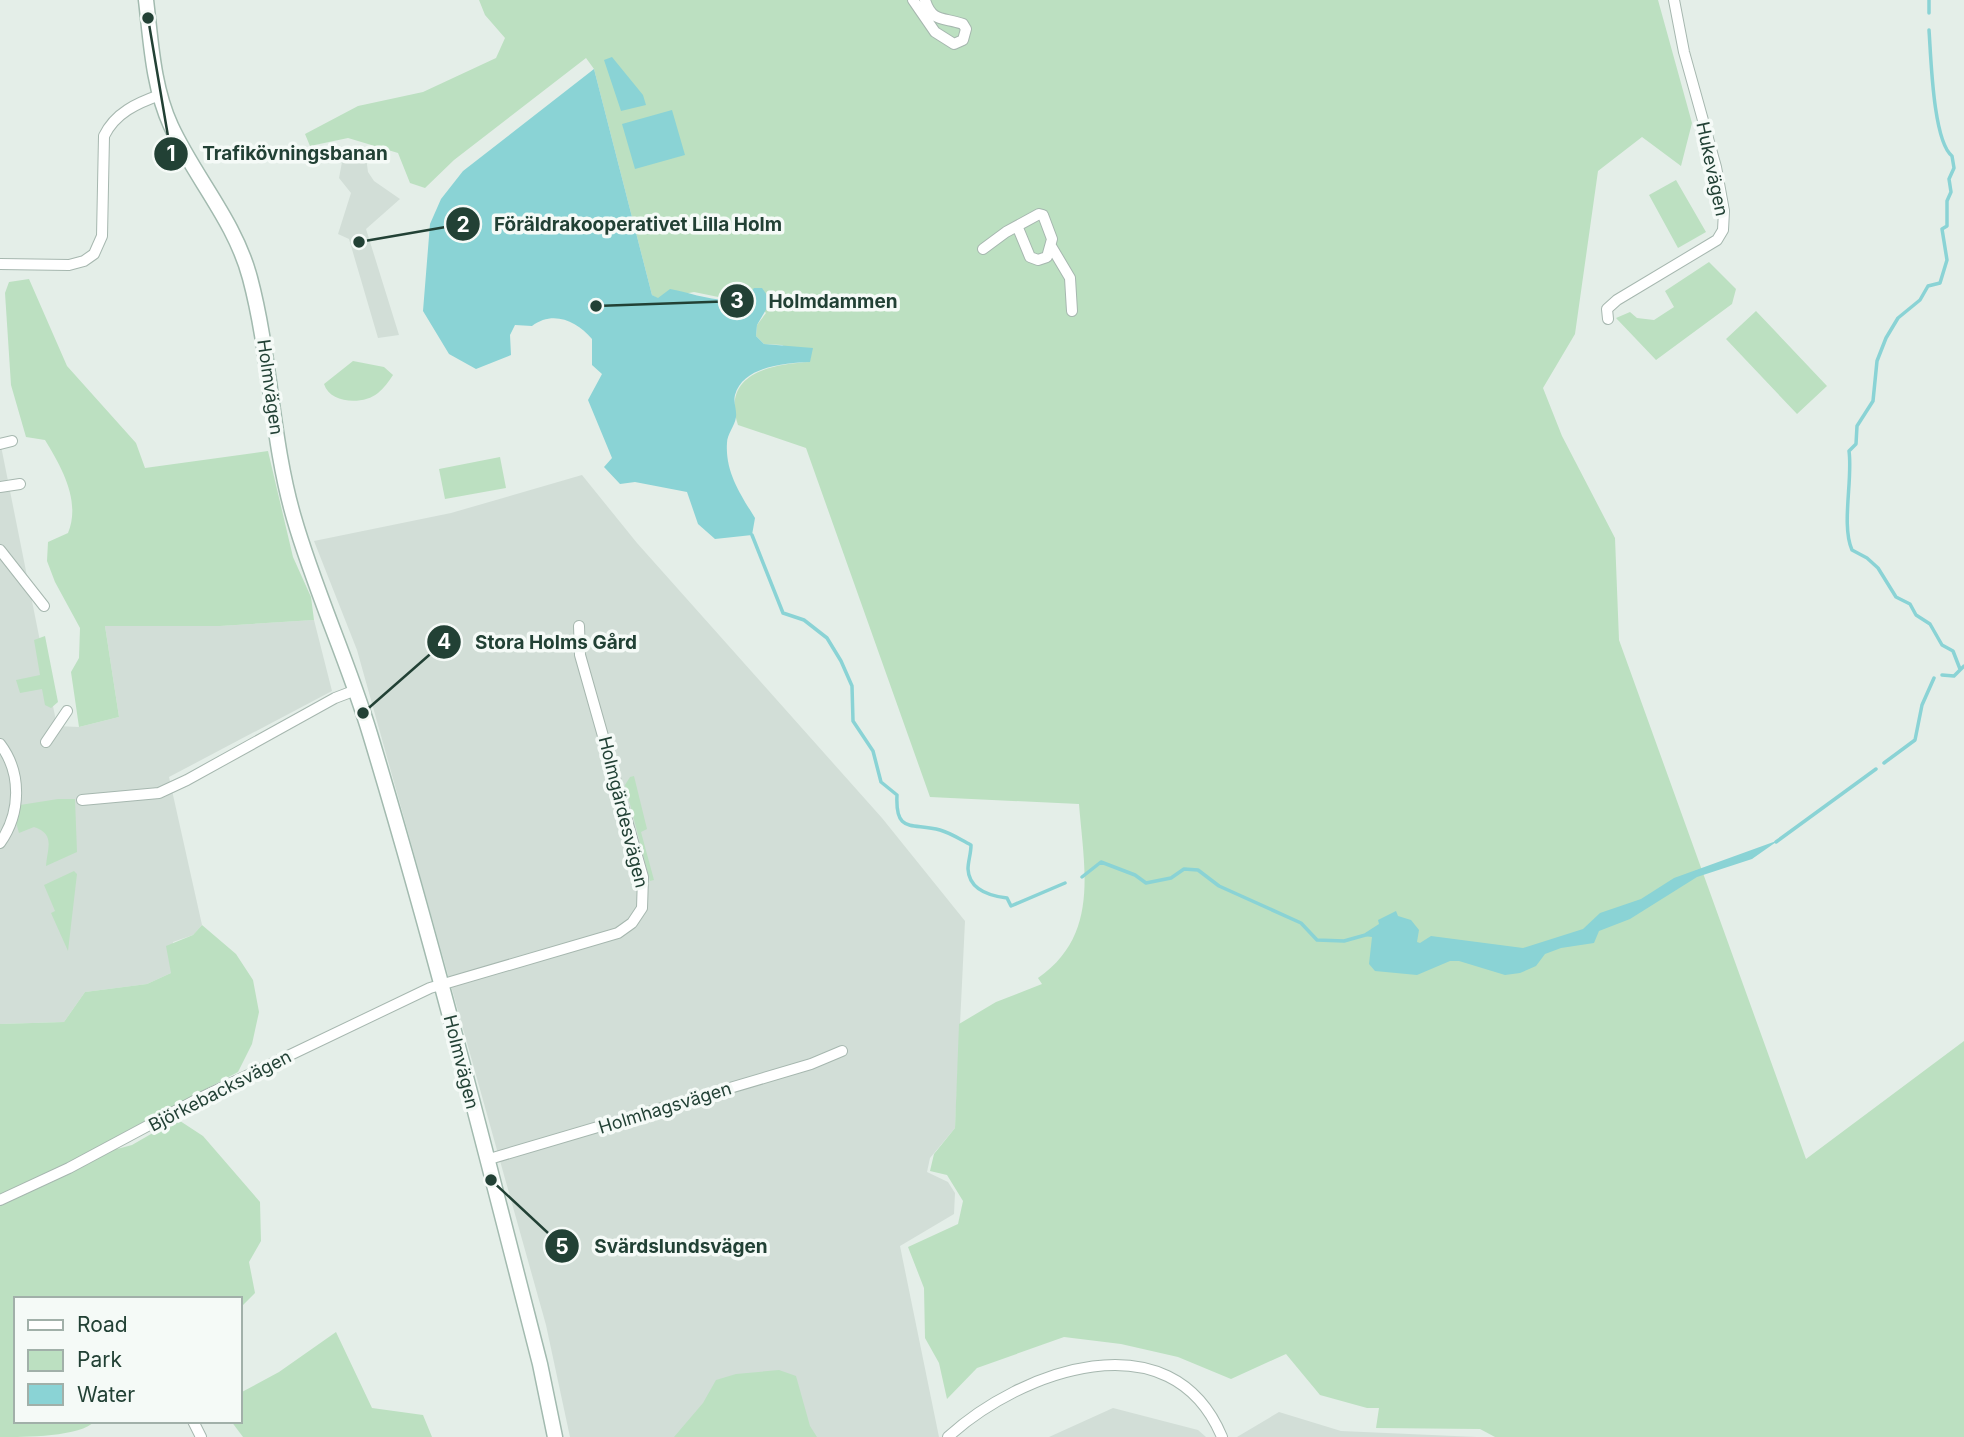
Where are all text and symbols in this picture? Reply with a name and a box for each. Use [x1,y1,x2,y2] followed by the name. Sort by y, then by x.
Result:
[1692,120,1733,218] street label: Hukevägen
[153,134,402,174] callout: Trafikövningsbanan
[166,141,176,166] text: 1
[202,142,388,165] text: Trafikövningsbanan
[445,204,796,244] callout: Föräldrakooperativet Lilla Holm
[456,212,470,237] text: 2
[494,213,782,236] text: Föräldrakooperativet Lilla Holm
[720,281,912,321] callout: Holmdammen
[730,288,744,313] text: 3
[768,290,898,313] text: Holmdammen
[253,338,288,436] street label: Holmvägen
[426,622,651,662] callout: Stora Holms Gård
[437,629,451,654] text: 4
[475,631,637,654] text: Stora Holms Gård
[595,734,652,890] street label: Holmgärdesvägen
[440,1013,483,1111] street label: Holmvägen
[145,1046,295,1136] street label: Björkebacksvägen
[596,1077,734,1138] street label: Holmhagsvägen
[545,1226,781,1266] callout: Svärdslundsvägen
[555,1234,569,1259] text: 5
[594,1235,768,1258] text: Svärdslundsvägen
[14,1297,242,1423] legend
[77,1312,128,1337] text: Road
[77,1347,122,1372] text: Park
[77,1382,135,1407] text: Water

